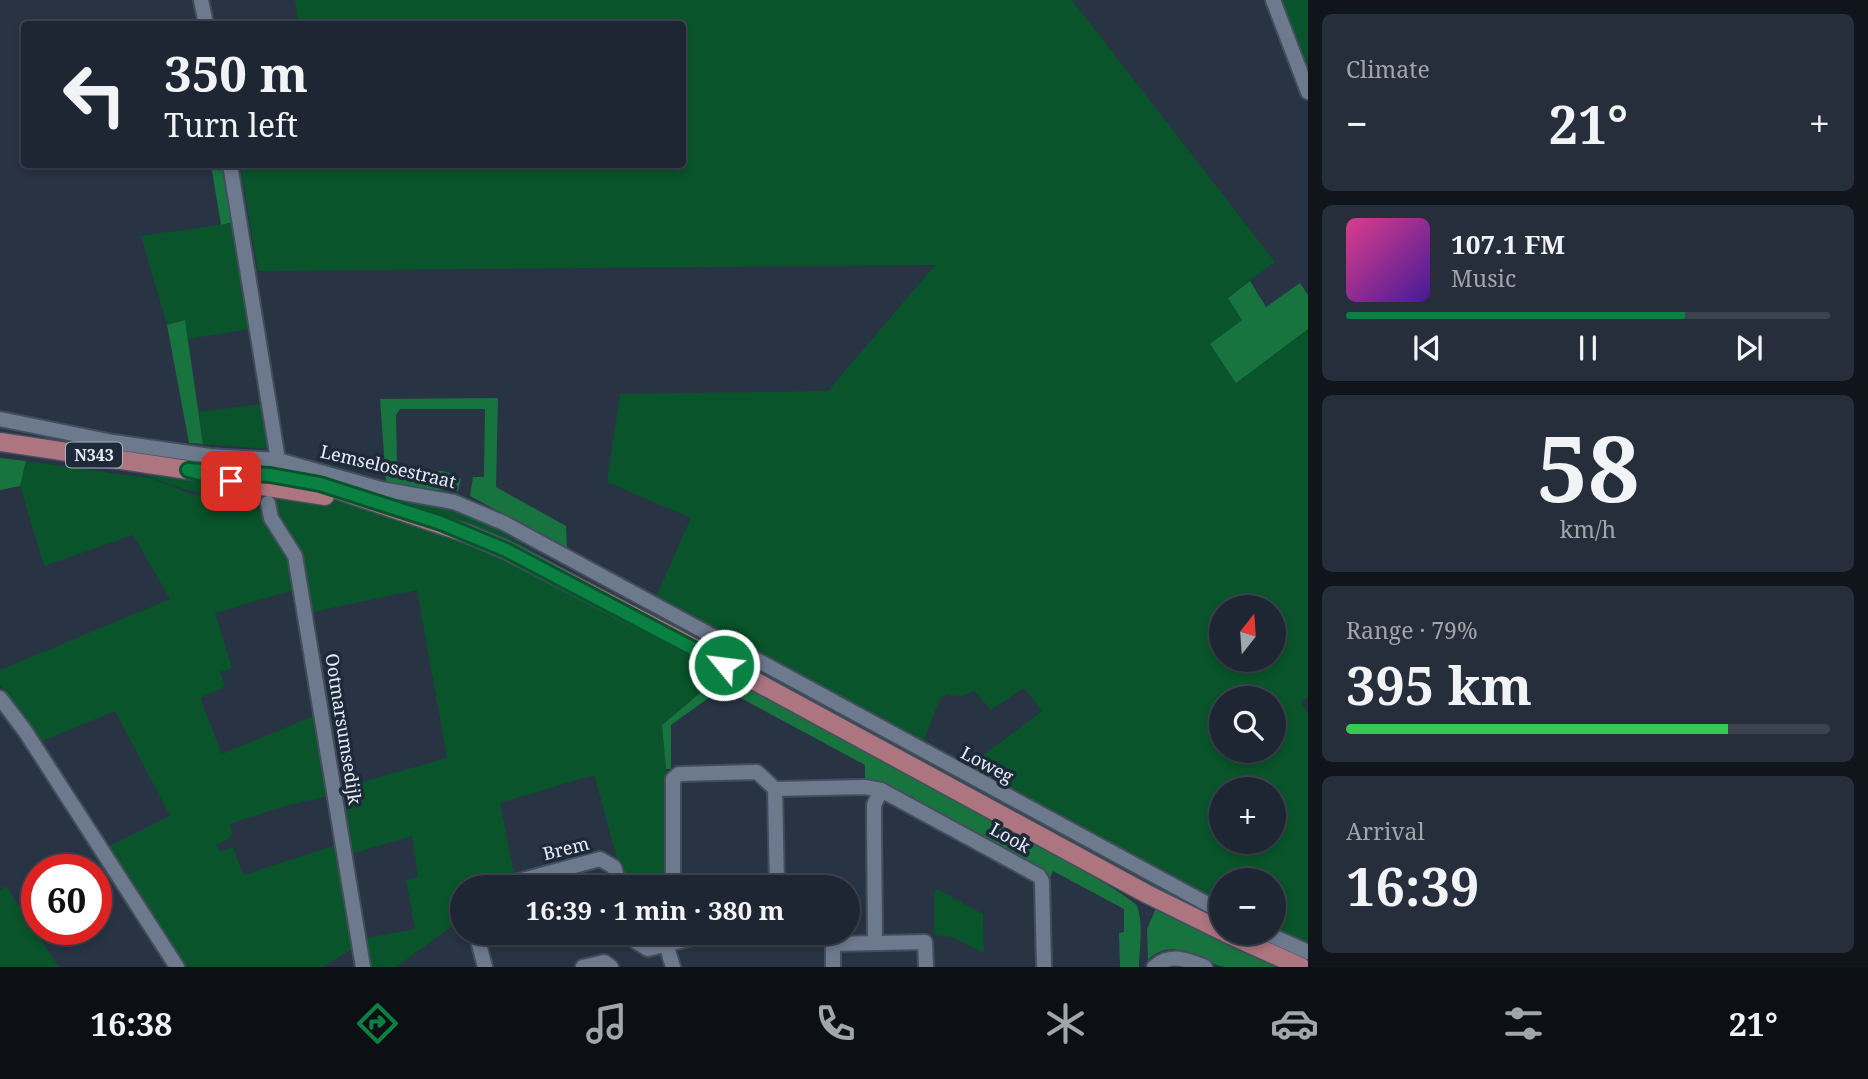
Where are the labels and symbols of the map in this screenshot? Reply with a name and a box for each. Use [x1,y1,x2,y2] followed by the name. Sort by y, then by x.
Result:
[318,439,458,493] street label: Lemselosestraat
[66,442,122,468] road number: N343
[201,451,261,511] pin
[1209,595,1286,672] north arrow
[687,628,761,702] position arrow
[320,652,368,807] street label: Ootmarsumsedijk
[957,740,1018,788] street label: Loweg
[986,816,1035,858] street label: Look
[540,831,591,865] street label: Brem
[21,854,112,945] speed limit sign: 60

